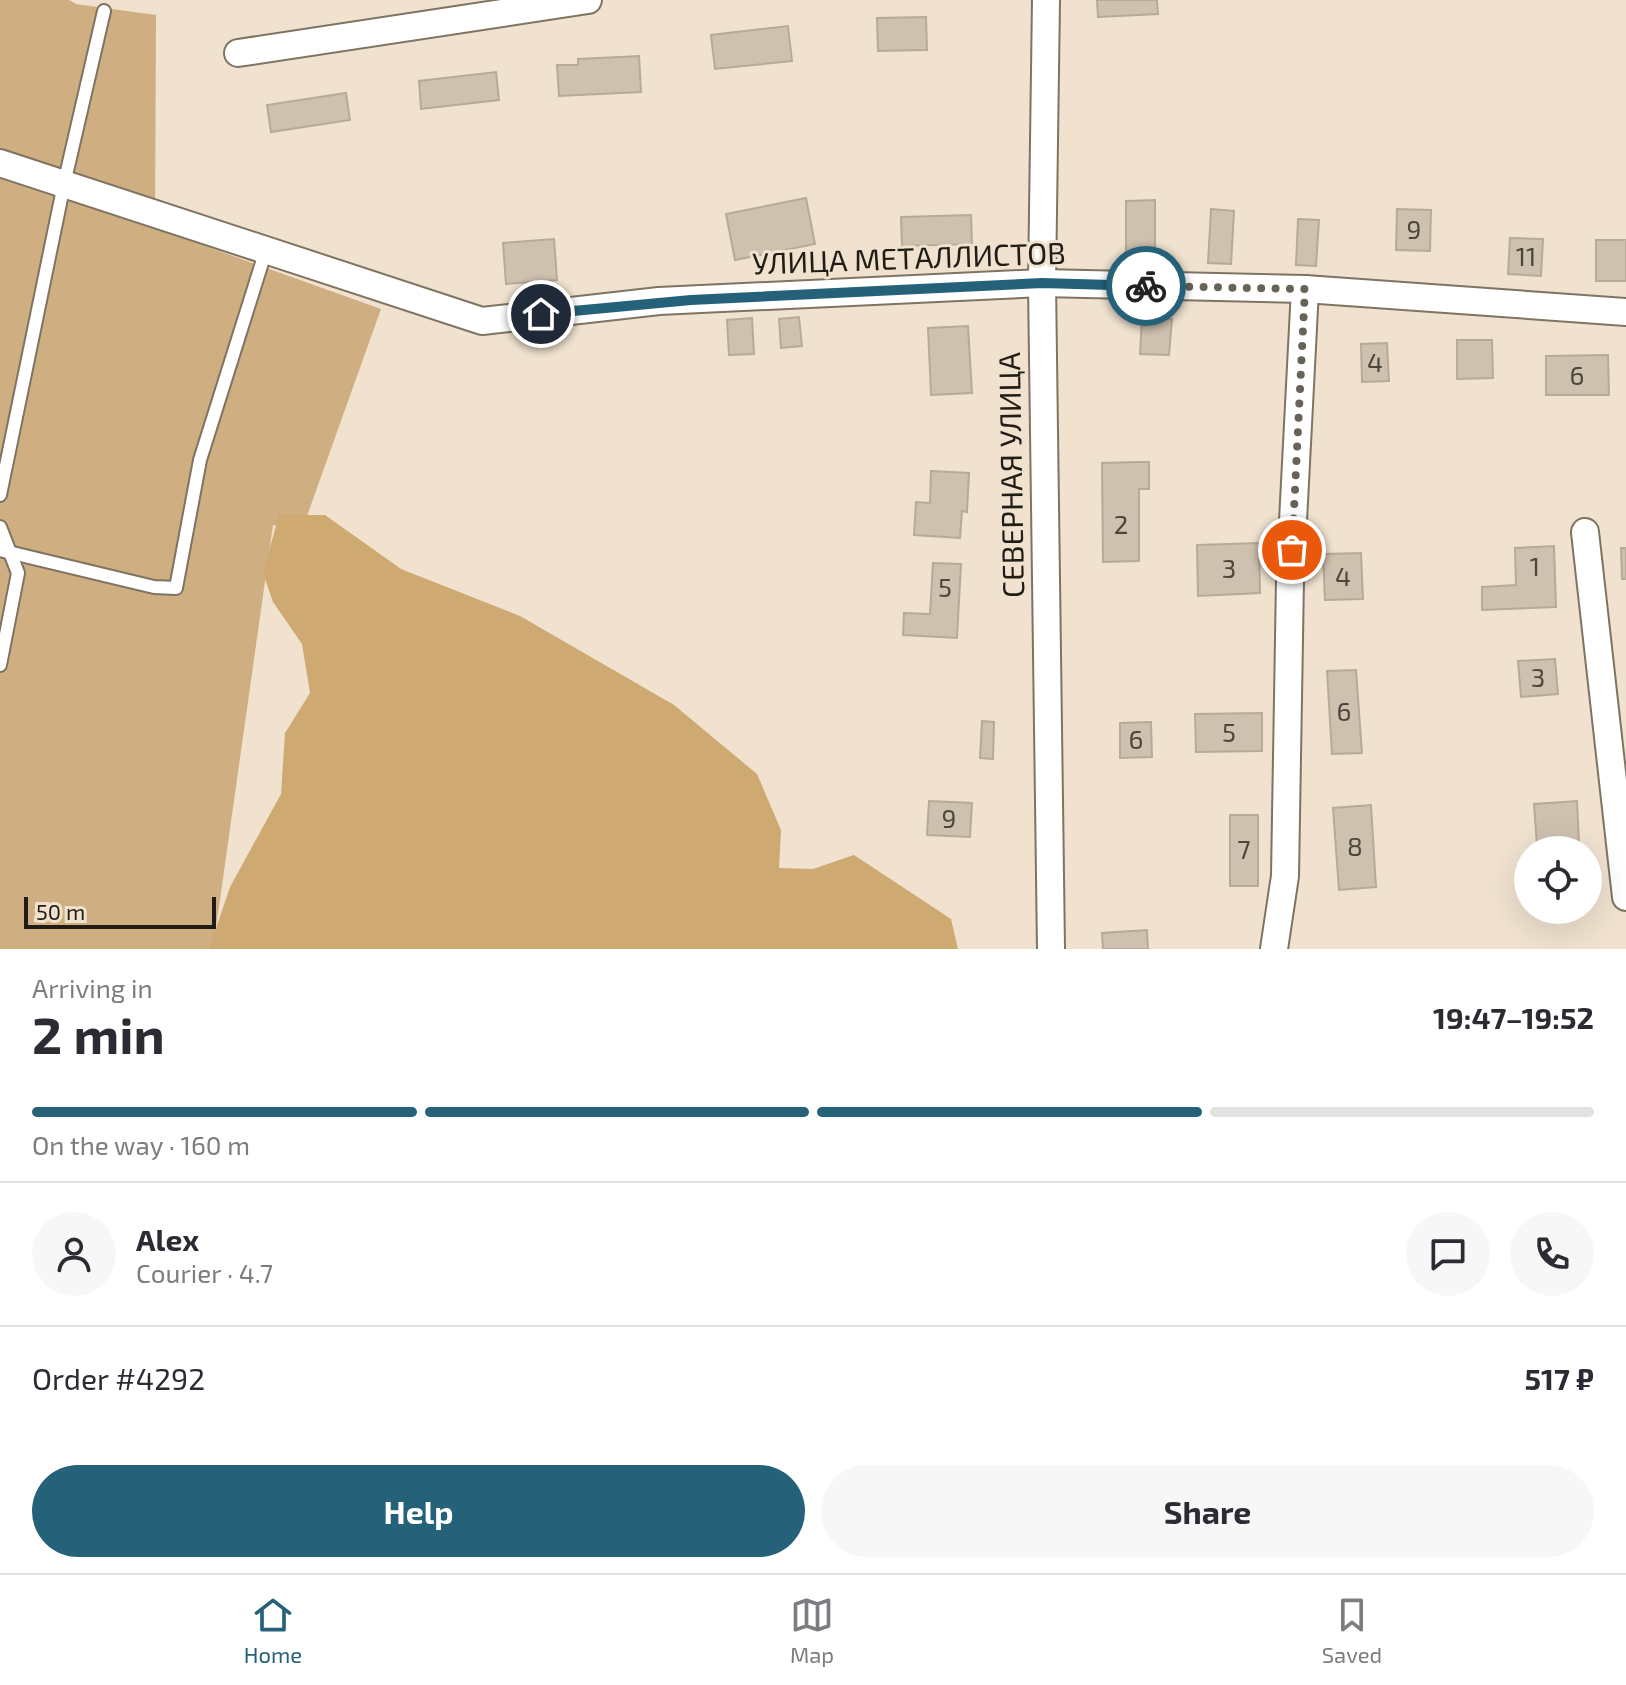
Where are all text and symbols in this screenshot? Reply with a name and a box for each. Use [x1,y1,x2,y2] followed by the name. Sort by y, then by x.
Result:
[1407,213,1421,244] house number: 9
[752,234,1066,280] street label: УЛИЦА МЕТАЛЛИСТОВ
[1516,240,1536,271] house number: 11
[1106,246,1186,326] courier
[1124,264,1168,308] icon: bike
[507,280,575,348] pin
[519,292,563,336] icon: home
[1367,346,1383,377] house number: 4
[990,351,1030,598] street label: СЕВЕРНАЯ УЛИЦА
[1570,359,1584,390] house number: 6
[1114,508,1128,539] house number: 2
[1258,516,1326,584] pin
[1270,528,1314,572] icon: bag
[1530,550,1540,581] house number: 1
[1222,552,1236,583] house number: 3
[1335,560,1351,591] house number: 4
[938,571,952,602] house number: 5
[1531,661,1545,692] house number: 3
[1337,695,1351,726] house number: 6
[1222,716,1236,747] house number: 5
[1129,723,1143,754] house number: 6
[942,802,956,833] house number: 9
[1347,830,1363,861] house number: 8
[1237,833,1251,864] house number: 7
[1514,836,1602,924] map controls
[1514,836,1602,924] button: locate
[24,893,216,929] scale bar
[36,898,85,924] text: 50 m
[32,972,153,1003] text: Arriving in
[1433,999,1594,1035] text: 19:47–19:52
[32,1002,165,1064] text: 2 min
[32,1129,250,1160] text: On the way · 160 m
[32,1212,116,1296] button: person
[1406,1212,1490,1296] button: chat
[1510,1212,1594,1296] button: phone
[136,1221,199,1257] text: Alex
[136,1257,273,1288] text: Courier · 4.7
[32,1360,205,1396] text: Order #4292
[1524,1360,1594,1396] text: 517 ₽
[32,1465,805,1557] button: Help
[821,1465,1594,1557] button: Share
[244,1593,302,1667] tab: Home
[790,1593,834,1667] tab: Map
[1322,1593,1382,1667] tab: Saved

